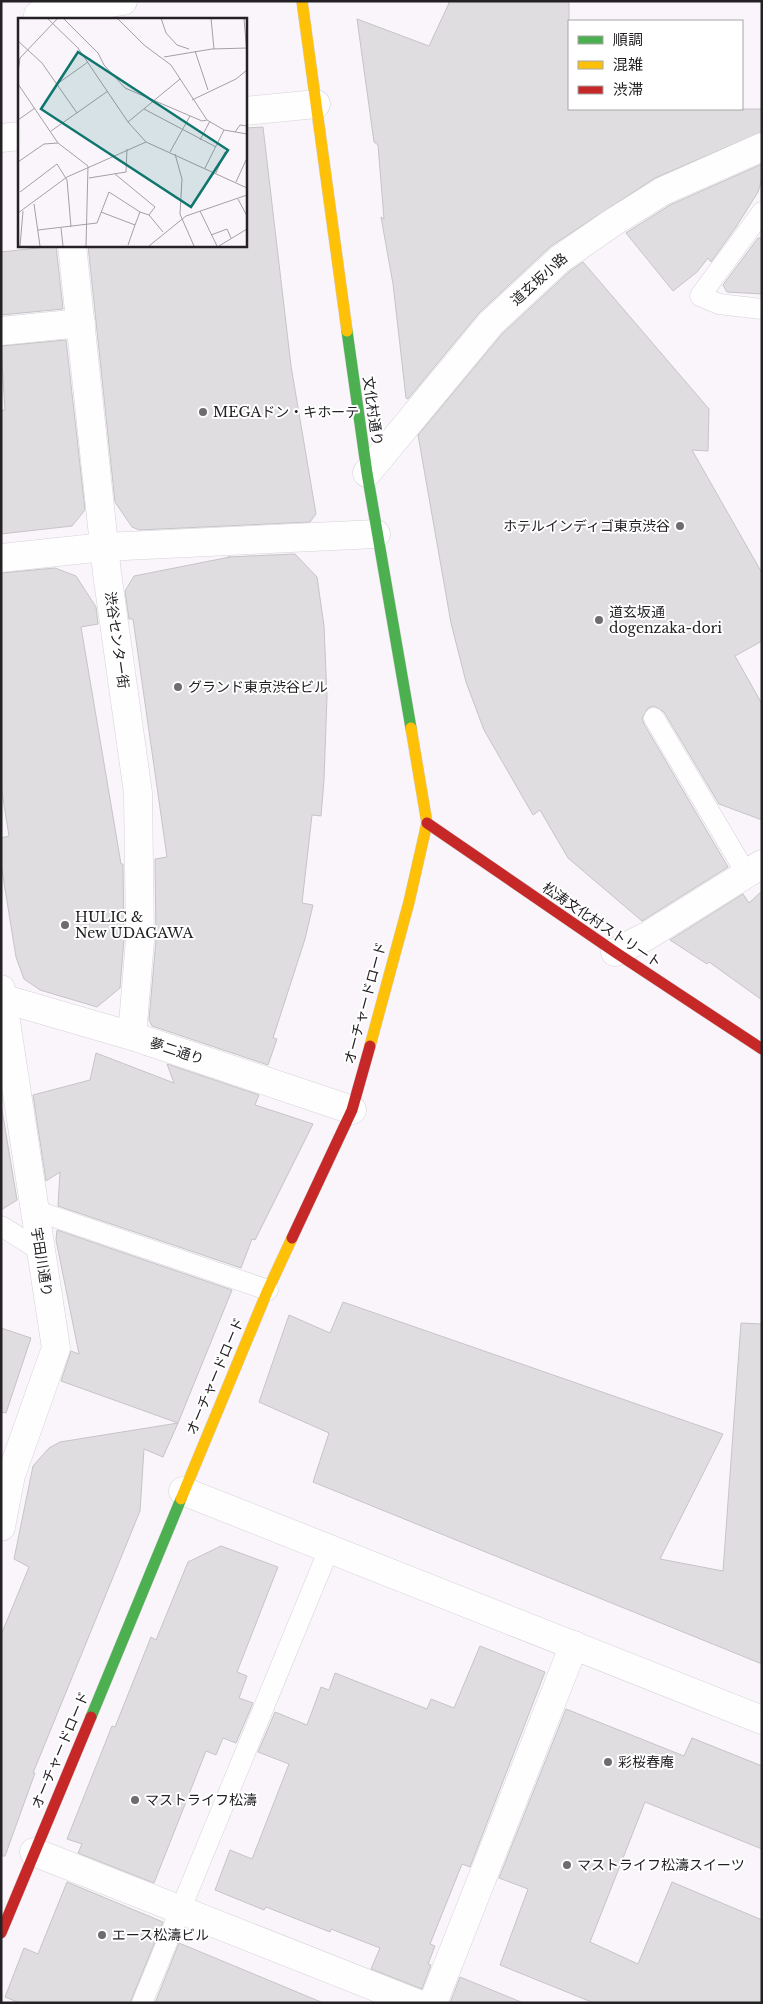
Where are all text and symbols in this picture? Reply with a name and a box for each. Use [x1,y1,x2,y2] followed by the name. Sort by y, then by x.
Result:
[18,18,246,246] inset map
[568,20,743,110] legend
[613,30,643,49] text: 順調
[613,55,643,74] text: 混雑
[613,80,643,99] text: 渋滞
[507,249,571,309] street label: 道玄坂小路
[359,375,387,447] street label: 文化村通り
[213,403,359,421] place label: MEGAドン・キホーテ
[197,406,209,418] marker: MEGAドン・キホーテ
[503,517,670,535] place label: ホテルインディゴ東京渋谷
[674,520,686,532] marker: ホテルインディゴ東京渋谷
[101,590,133,690] street label: 渋谷センター街
[609,603,722,637] place label: 道玄坂通 dogenzaka-dori
[593,614,605,626] marker: 道玄坂通 dogenzaka-dori
[188,678,328,696] place label: グランド東京渋谷ビル
[172,681,184,693] marker: グランド東京渋谷ビル
[539,878,665,972] street label: 松涛文化村ストリート
[75,908,193,942] place label: HULIC & New UDAGAWA
[59,919,71,931] marker: HULIC & New UDAGAWA
[340,940,390,1066] street label: オーチャードロード
[148,1034,206,1068] street label: 夢二通り
[28,1226,56,1298] street label: 宇田川通り
[182,1315,248,1437] street label: オーチャードロード
[27,1689,93,1811] street label: オーチャードロード
[618,1753,674,1771] place label: 彩桜春庵
[602,1756,614,1768] marker: 彩桜春庵
[145,1791,257,1809] place label: マストライフ松濤
[129,1794,141,1806] marker: マストライフ松濤
[577,1856,745,1874] place label: マストライフ松濤スイーツ
[561,1859,573,1871] marker: マストライフ松濤スイーツ
[112,1926,209,1944] place label: エース松濤ビル
[96,1929,108,1941] marker: エース松濤ビル

